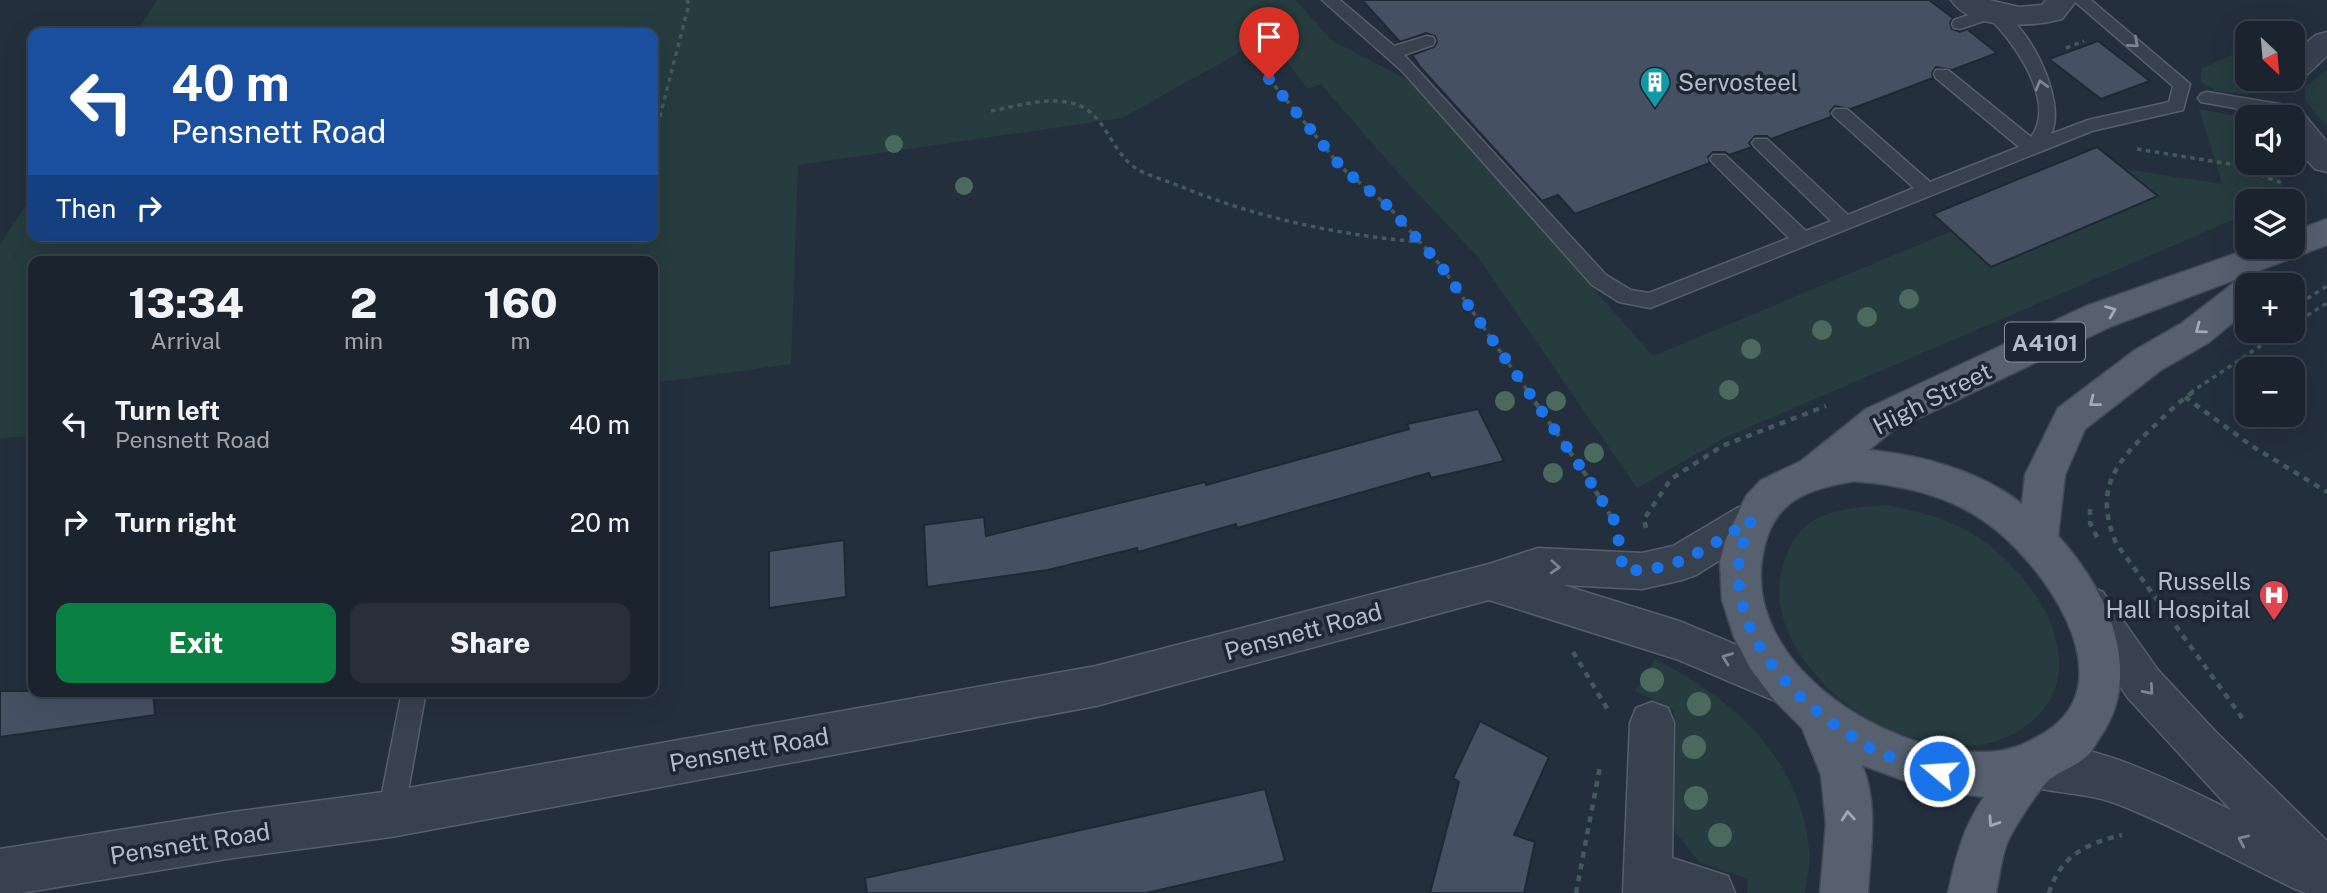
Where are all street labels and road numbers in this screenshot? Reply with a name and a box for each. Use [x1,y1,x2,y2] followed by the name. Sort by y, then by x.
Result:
[2005,322,2085,362] road number: A4101
[1868,356,1996,440] street label: High Street
[1221,597,1385,665] street label: Pensnett Road
[667,721,831,777] street label: Pensnett Road
[108,817,272,869] street label: Pensnett Road

